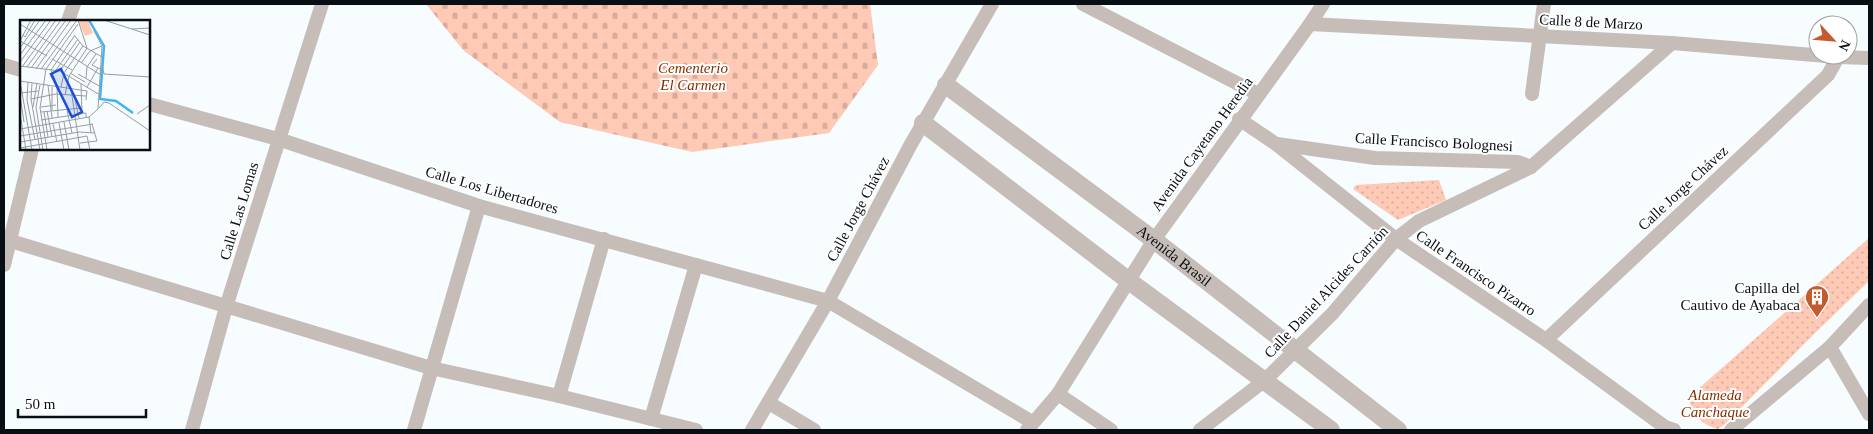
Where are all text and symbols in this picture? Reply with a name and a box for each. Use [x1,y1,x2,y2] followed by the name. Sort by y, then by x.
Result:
[1539,11,1643,33] street label: Calle 8 de Marzo
[1808,15,1858,65] north arrow
[20,20,150,150] inset map
[1835,38,1853,53] text: N
[658,60,728,93] park label: Cementerio El Carmen
[1148,74,1256,214] street label: Avenida Cayetano Heredia
[1355,130,1513,154] street label: Calle Francisco Bolognesi
[1635,142,1731,234] street label: Calle Jorge Chávez
[824,154,893,264] street label: Calle Jorge Chávez
[216,160,262,262] street label: Calle Las Lomas
[424,163,560,217] street label: Calle Los Libertadores
[1134,222,1214,289] street label: Avenida Brasil
[1261,223,1391,361] street label: Calle Daniel Alcides Carrión
[1413,227,1539,319] street label: Calle Francisco Pizarro
[1681,280,1800,313] place label: Capilla del Cautivo de Ayabaca
[1804,284,1830,318] building icon: Capilla del Cautivo de Ayabaca
[18,386,145,418] scale bar
[1681,387,1749,420] park label: Alameda Canchaque
[25,396,56,412] text: 50 m

